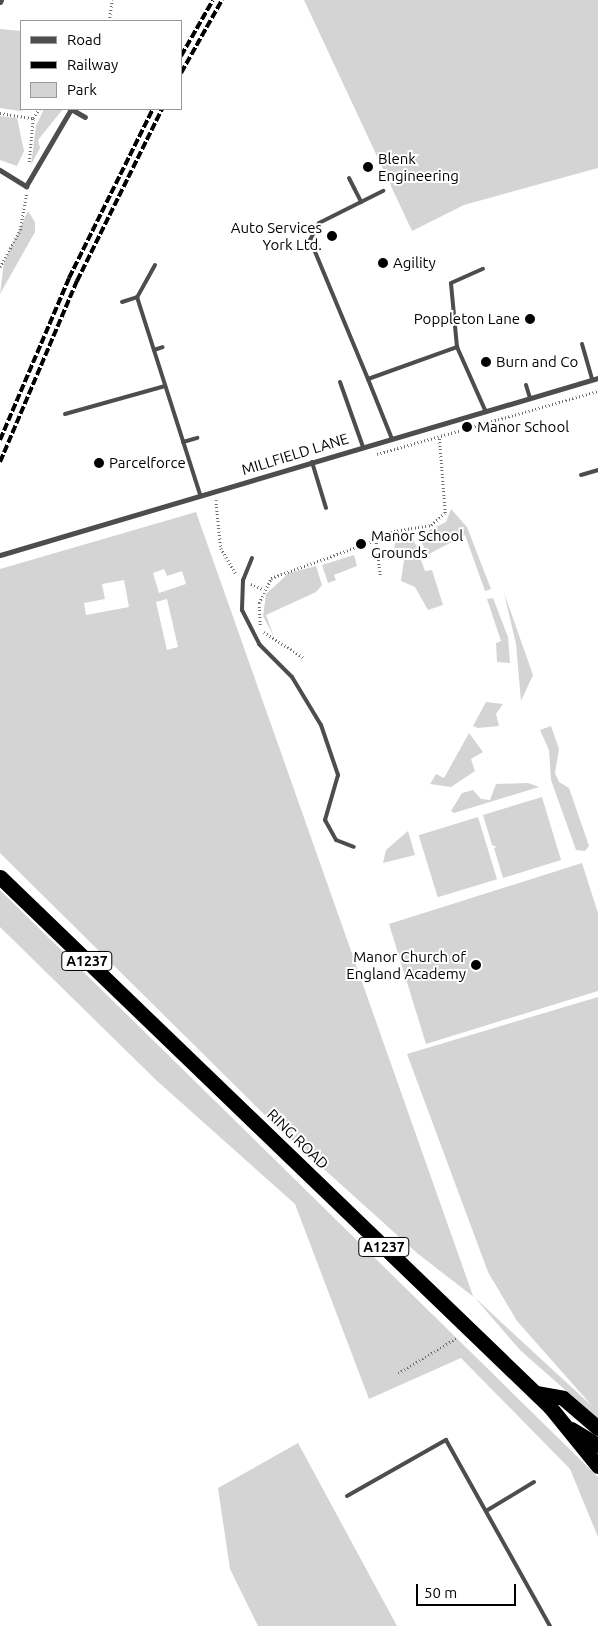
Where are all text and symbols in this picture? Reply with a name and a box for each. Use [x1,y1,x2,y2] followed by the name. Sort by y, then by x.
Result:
[20,20,182,110] legend
[67,31,102,48] text: Road
[67,56,118,73] text: Railway
[67,81,97,98] text: Park
[378,149,459,184] place label: Blenk Engineering
[362,161,374,173] marker: Blenk Engineering
[231,218,322,253] place label: Auto Services York Ltd.
[326,230,338,242] marker: Auto Services York Ltd.
[393,254,436,272] place label: Agility
[377,257,389,269] marker: Agility
[414,310,520,328] place label: Poppleton Lane
[524,313,536,325] marker: Poppleton Lane
[496,353,578,371] place label: Burn and Co
[480,356,492,368] marker: Burn and Co
[477,418,569,436] place label: Manor School
[461,421,473,433] marker: Manor School
[239,429,351,479] street label: MILLFIELD LANE
[109,454,186,472] place label: Parcelforce
[93,457,105,469] marker: Parcelforce
[371,526,463,561] place label: Manor School Grounds
[355,538,367,550] marker: Manor School Grounds
[346,947,466,982] place label: Manor Church of England Academy
[61,949,113,972] road number: A1237
[470,959,482,971] marker: Manor Church of England Academy
[264,1105,332,1173] street label: RING ROAD
[358,1236,410,1258] road number: A1237
[418,1574,518,1606] scale bar
[424,1584,457,1601] text: 50 m

